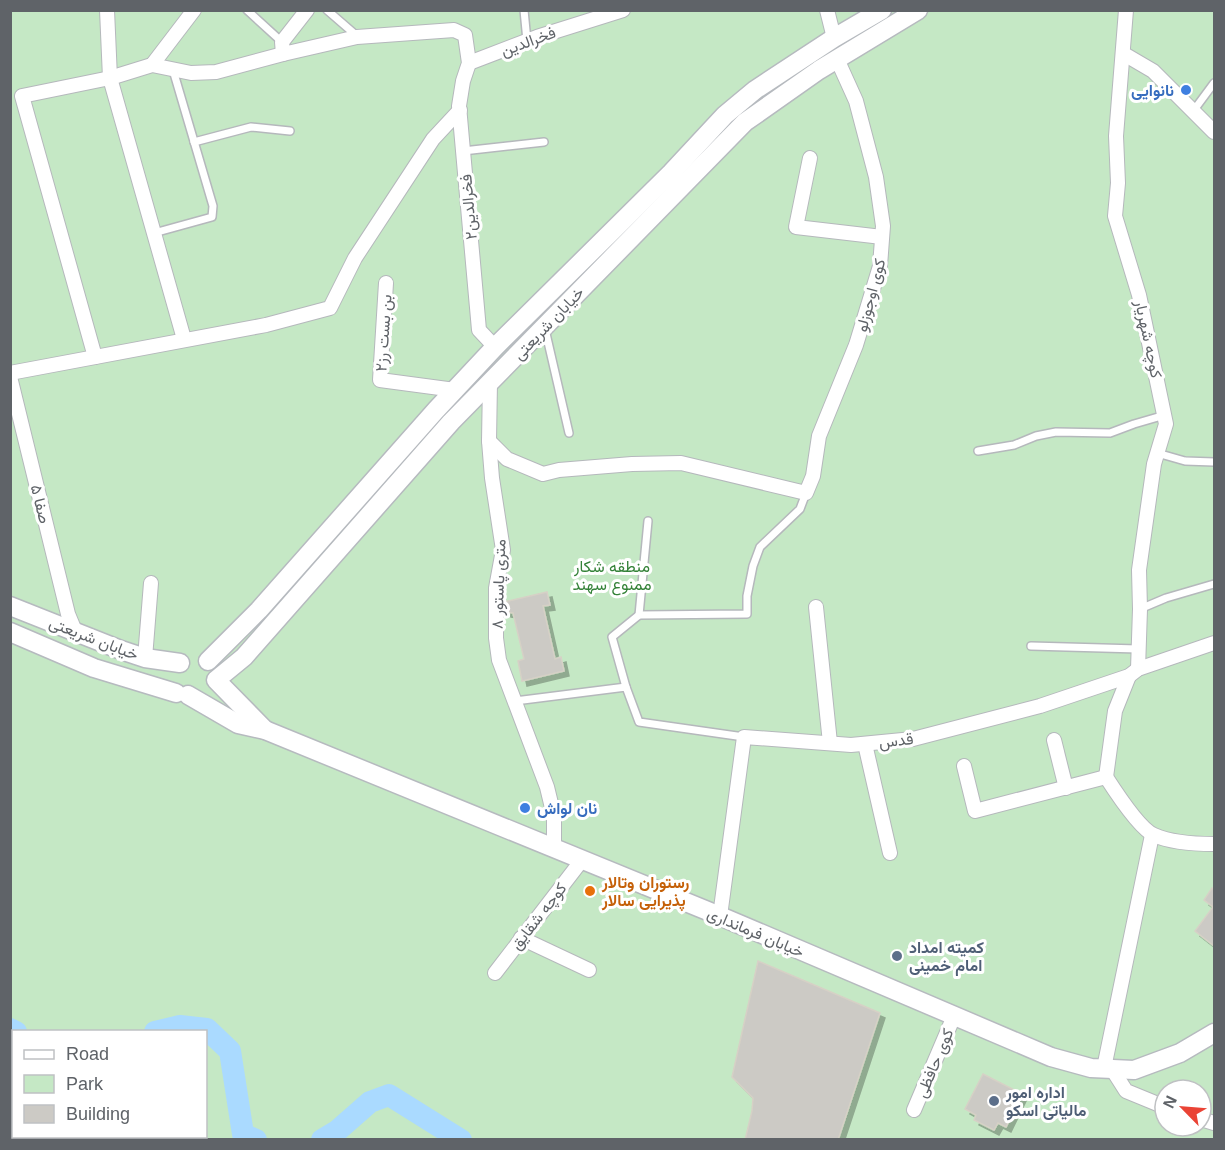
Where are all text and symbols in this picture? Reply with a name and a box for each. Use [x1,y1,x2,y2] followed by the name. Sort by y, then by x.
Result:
[498,24,559,61] street label: فخرالدین
[1131,82,1174,101] place label: نانوایی
[1179,83,1193,97] marker: نانوایی
[457,173,482,240] street label: فخرالدین۲
[853,257,890,334] street label: کوی اوجوزلو
[510,283,589,364] street label: خیابان شریعتی
[372,294,397,372] street label: بن بست رز۲
[1129,298,1165,380] street label: کوچه شهریار
[27,483,54,525] street label: صفا ۵
[488,539,512,629] street label: ۸ متری پاستور
[572,558,652,596] park label: منطقه شکار ممنوع سهند
[46,614,141,665] street label: خیابان شریعتی
[878,730,915,753] street label: قدس
[537,800,597,819] place label: نان لواش
[518,801,532,815] marker: نان لواش
[601,874,689,912] place label: رستوران وتالار پذیرایی سالار
[507,880,572,955] street label: کوچه شقایق
[583,884,597,898] marker: رستوران وتالار پذیرایی سالار
[704,904,807,962] street label: خیابان فرمانداری
[909,939,984,976] place label: کمیته امداد امام خمینی
[890,949,904,963] marker: کمیته امداد امام خمینی
[912,1026,958,1101] street label: کوی حافظی
[12,1030,207,1138] legend
[66,1044,109,1064] text: Road
[66,1074,104,1094] text: Park
[1153,1078,1213,1138] north arrow
[1005,1084,1087,1121] place label: اداره امور مالیاتی اسکو
[1160,1093,1180,1111] text: N
[987,1094,1001,1108] marker: اداره امور مالیاتی اسکو
[66,1104,130,1124] text: Building

